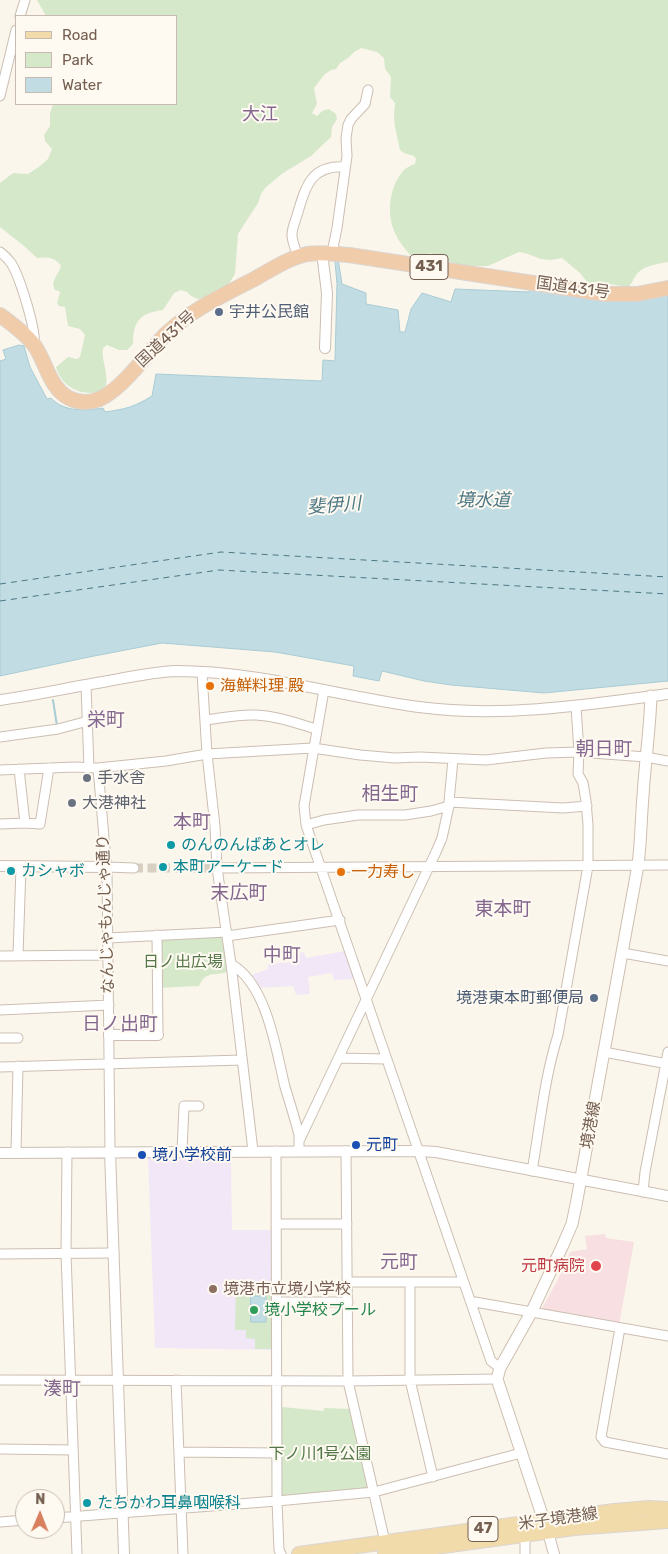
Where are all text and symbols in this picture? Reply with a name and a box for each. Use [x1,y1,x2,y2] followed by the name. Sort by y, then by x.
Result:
[15,15,178,105] legend
[62,26,98,44] text: Road
[62,51,93,69] text: Park
[62,76,102,94] text: Water
[242,104,278,126] district label: 大江
[410,254,448,280] road number: 431
[535,273,611,303] street label: 国道431号
[229,302,309,322] place label: 宇井公民館
[213,306,225,318] marker: 宇井公民館
[132,307,200,371] street label: 国道431号
[456,490,510,512] water label: 境水道
[306,493,362,519] water label: 斐伊川
[220,676,304,696] place label: 海鮮料理 殿
[204,680,216,692] marker: 海鮮料理 殿
[87,710,125,732] district label: 栄町
[576,739,632,761] district label: 朝日町
[97,768,145,788] place label: 手水舎
[81,772,93,784] marker: 手水舎
[362,784,418,806] district label: 相生町
[82,793,146,813] place label: 大港神社
[66,797,78,809] marker: 大港神社
[173,812,211,834] district label: 本町
[94,834,118,994] street label: なんじゃもんじゃ通り
[181,835,325,855] place label: のんのんばあとオレ
[165,839,177,851] marker: のんのんばあとオレ
[173,857,284,877] place label: 本町アーケード
[21,861,85,881] place label: カシャボ
[157,861,169,873] marker: 本町アーケード
[351,862,415,882] place label: 一力寿し
[5,865,17,877] marker: カシャボ
[335,866,347,878] marker: 一力寿し
[211,883,267,905] district label: 末広町
[475,899,531,921] district label: 東本町
[263,945,301,967] district label: 中町
[143,952,223,972] park label: 日ノ出広場
[456,988,584,1008] place label: 境港東本町郵便局
[588,992,600,1004] marker: 境港東本町郵便局
[82,1014,158,1036] district label: 日ノ出町
[577,1100,605,1150] street label: 境港線
[366,1135,398,1155] place label: 元町
[350,1139,362,1151] marker: 元町
[152,1145,232,1165] place label: 境小学校前
[136,1149,148,1161] marker: 境小学校前
[380,1252,418,1274] district label: 元町
[521,1256,585,1276] place label: 元町病院
[589,1259,603,1273] marker: 元町病院
[223,1279,351,1299] place label: 境港市立境小学校
[207,1283,219,1295] marker: 境港市立境小学校
[264,1300,376,1320] place label: 境小学校プール
[248,1304,260,1316] marker: 境小学校プール
[43,1379,81,1401] district label: 湊町
[269,1444,371,1464] park label: 下ノ川1号公園
[15,1489,65,1539] north arrow
[35,1491,45,1508] text: N
[97,1493,241,1513] place label: たちかわ耳鼻咽喉科
[81,1497,93,1509] marker: たちかわ耳鼻咽喉科
[517,1504,599,1534] street label: 米子境港線
[468,1516,498,1542] road number: 47

